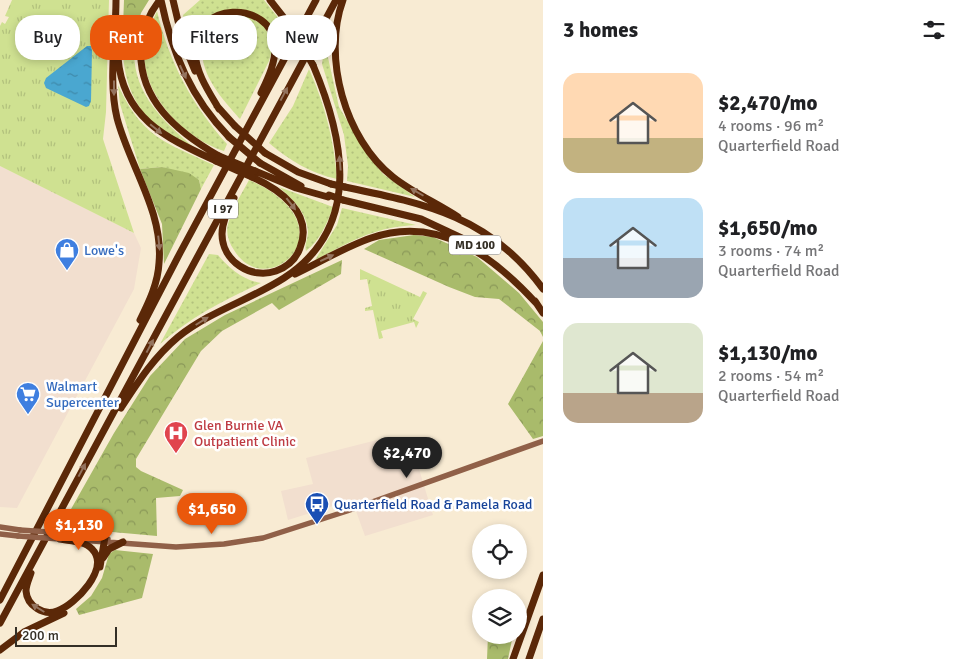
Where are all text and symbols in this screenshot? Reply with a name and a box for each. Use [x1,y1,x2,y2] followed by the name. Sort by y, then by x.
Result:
[15,15,80,60] chip: Buy
[90,15,162,60] chip: Rent
[172,15,257,60] chip: Filters
[267,15,337,60] chip: New
[920,16,948,44] icon: filters
[563,17,638,43] text: 3 homes
[180,65,188,79] one-way arrow
[110,81,118,97] one-way arrow
[280,87,288,101] one-way arrow
[718,90,817,116] text: $2,470/mo
[603,93,663,153] icon: home
[718,116,824,136] text: 4 rooms · 96 m²
[150,123,162,134] one-way arrow
[718,136,839,156] text: Quarterfield Road
[336,154,344,170] one-way arrow
[409,188,424,196] one-way arrow
[286,197,297,210] one-way arrow
[208,200,238,218] road number: I 97
[718,215,817,241] text: $1,650/mo
[603,218,663,278] icon: home
[155,236,163,252] one-way arrow
[449,236,501,254] road number: MD 100
[54,237,80,271] shop icon: Lowe's
[718,241,824,261] text: 3 rooms · 74 m²
[84,242,124,259] place label: Lowe's
[320,254,334,262] one-way arrow
[718,261,839,281] text: Quarterfield Road
[195,316,208,325] one-way arrow
[146,338,154,353] one-way arrow
[718,340,817,366] text: $1,130/mo
[603,343,663,403] icon: home
[718,366,824,386] text: 2 rooms · 54 m²
[46,378,120,411] place label: Walmart Supercenter
[15,381,41,415] supermarket icon: Walmart Supercenter
[718,386,839,406] text: Quarterfield Road
[194,417,296,450] place label: Glen Burnie VA Outpatient Clinic
[163,420,189,454] hospital icon: Glen Burnie VA Outpatient Clinic
[366,436,448,479] pin: $2,470
[383,443,431,463] text: $2,470
[78,463,86,477] one-way arrow
[304,491,330,525] bus stop icon: Quarterfield Road & Pamela Road
[171,492,253,535] pin: $1,650
[334,496,532,513] place label: Quarterfield Road & Pamela Road
[188,499,236,519] text: $1,650
[38,508,120,551] pin: $1,130
[55,515,103,535] text: $1,130
[472,524,527,644] map controls
[472,524,527,579] button: locate
[472,589,527,644] button: layers
[31,603,45,612] one-way arrow
[15,624,118,647] scale bar
[22,627,59,644] text: 200 m

